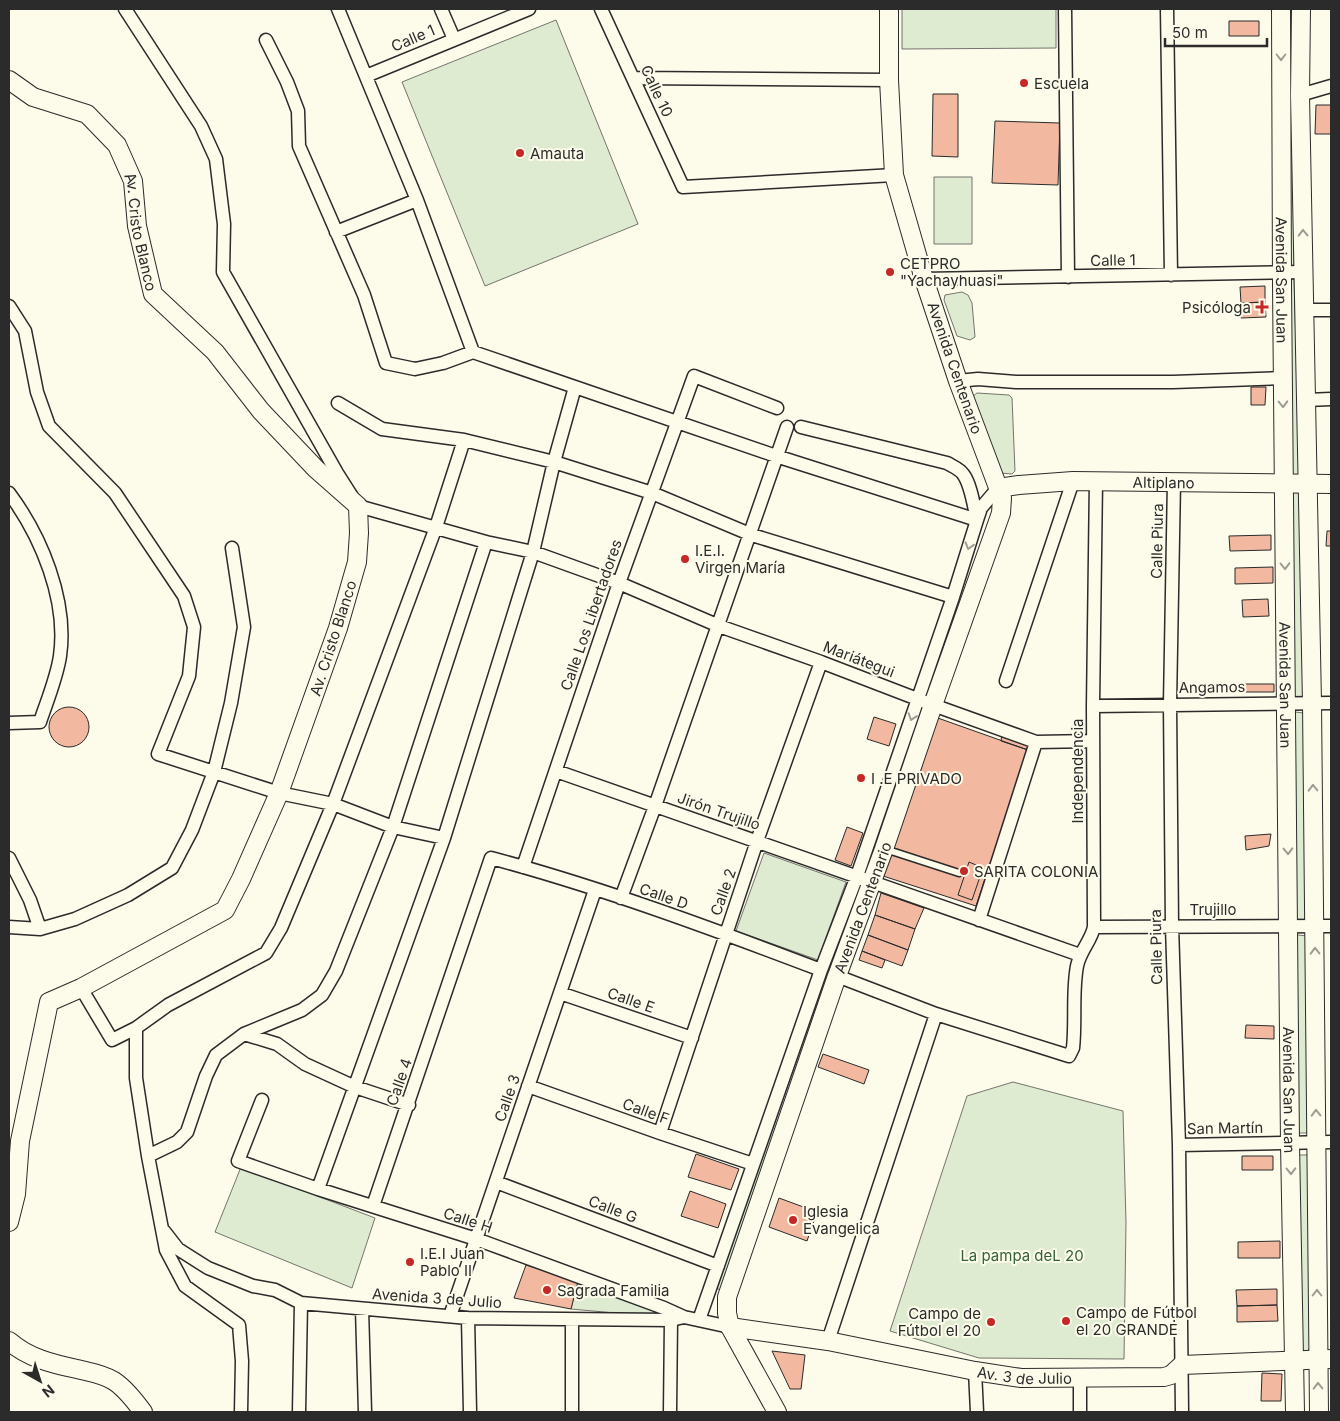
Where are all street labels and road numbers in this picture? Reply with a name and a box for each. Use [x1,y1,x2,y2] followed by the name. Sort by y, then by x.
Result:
[388,20,438,56] street label: Calle 1
[637,62,677,120] street label: Calle 10
[121,169,161,293] street label: Av. Cristo Blanco
[1272,217,1292,343] street label: Avenida San Juan
[1090,250,1136,270] street label: Calle 1
[923,299,987,437] street label: Avenida Centenario
[1133,472,1195,492] street label: Altiplano
[1147,503,1167,579] street label: Calle Piura
[556,537,626,693] street label: Calle Los Libertadores
[305,578,361,698] street label: Av. Cristo Blanco
[1276,622,1296,748] street label: Avenida San Juan
[821,637,897,681] street label: Mariátegui
[1178,677,1246,697] street label: Angamos
[1068,718,1087,824] street label: Independencia
[675,788,763,834] street label: Jirón Trujillo
[829,839,895,976] street label: Avenida Centenario
[706,866,740,918] street label: Calle 2
[637,879,691,913] street label: Calle D
[1190,900,1236,919] street label: Trujillo
[1146,909,1166,985] street label: Calle Piura
[605,983,657,1017] street label: Calle E
[1279,1027,1300,1153] street label: Avenida San Juan
[382,1056,416,1108] street label: Calle 4
[490,1072,524,1124] street label: Calle 3
[620,1094,672,1128] street label: Calle F
[1187,1118,1263,1138] street label: San Martín
[586,1191,640,1227] street label: Calle G
[441,1203,495,1237] street label: Calle H
[372,1284,502,1312] street label: Avenida 3 de Julio
[976,1362,1072,1388] street label: Av. 3 de Julio

